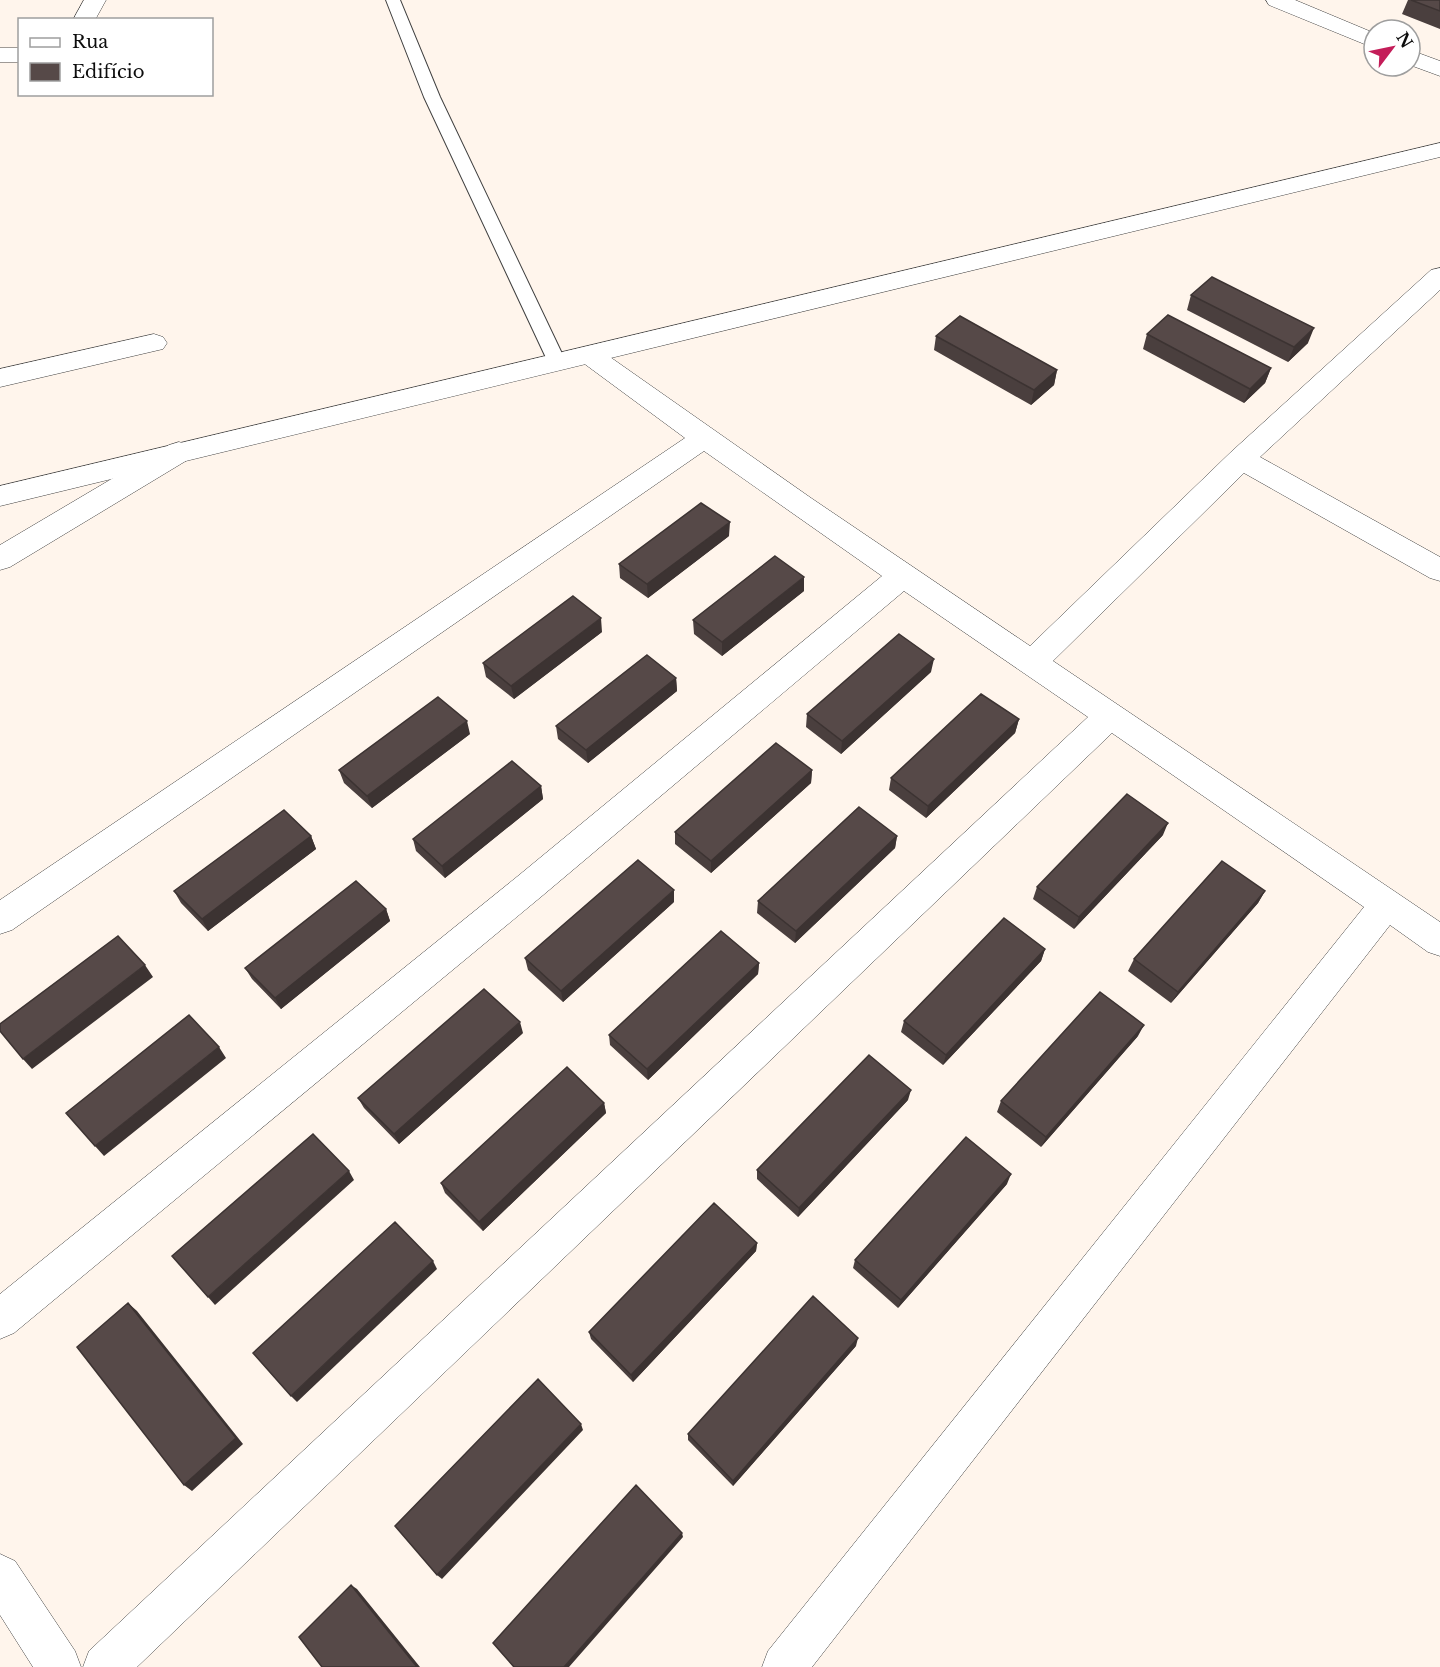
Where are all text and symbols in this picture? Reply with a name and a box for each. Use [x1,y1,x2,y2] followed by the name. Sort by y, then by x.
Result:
[18,18,213,96] legend
[1362,18,1422,78] north arrow
[1392,28,1417,52] text: N
[72,31,108,53] text: Rua
[72,61,145,83] text: Edifício

